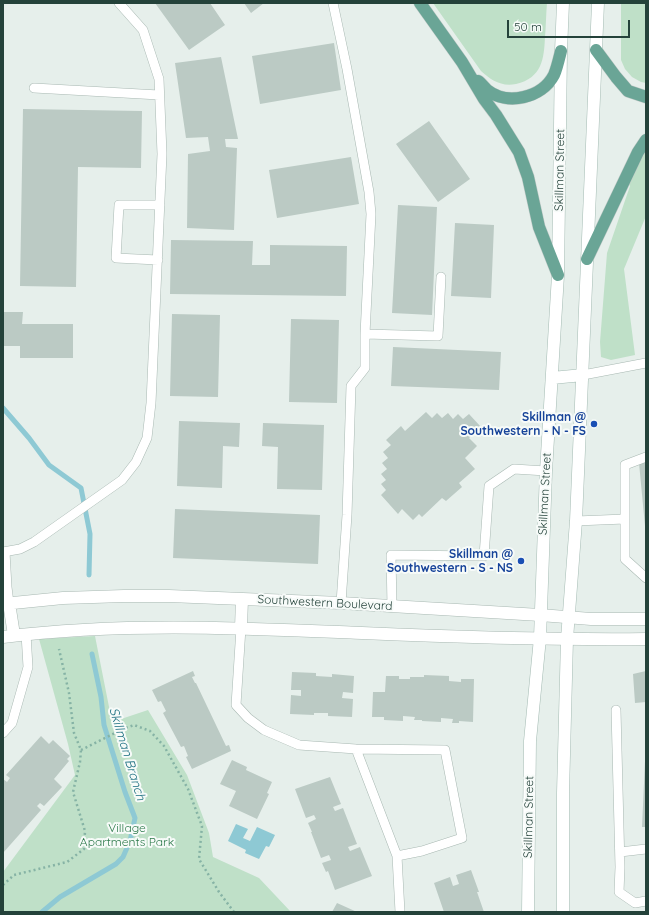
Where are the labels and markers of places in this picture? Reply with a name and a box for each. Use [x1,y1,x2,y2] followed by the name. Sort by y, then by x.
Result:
[460,410,586,438] place label: Skillman @ Southwestern - N - FS
[589,419,599,429] marker: Skillman @ Southwestern - N - FS
[387,547,513,575] place label: Skillman @ Southwestern - S - NS
[516,556,526,566] marker: Skillman @ Southwestern - S - NS

